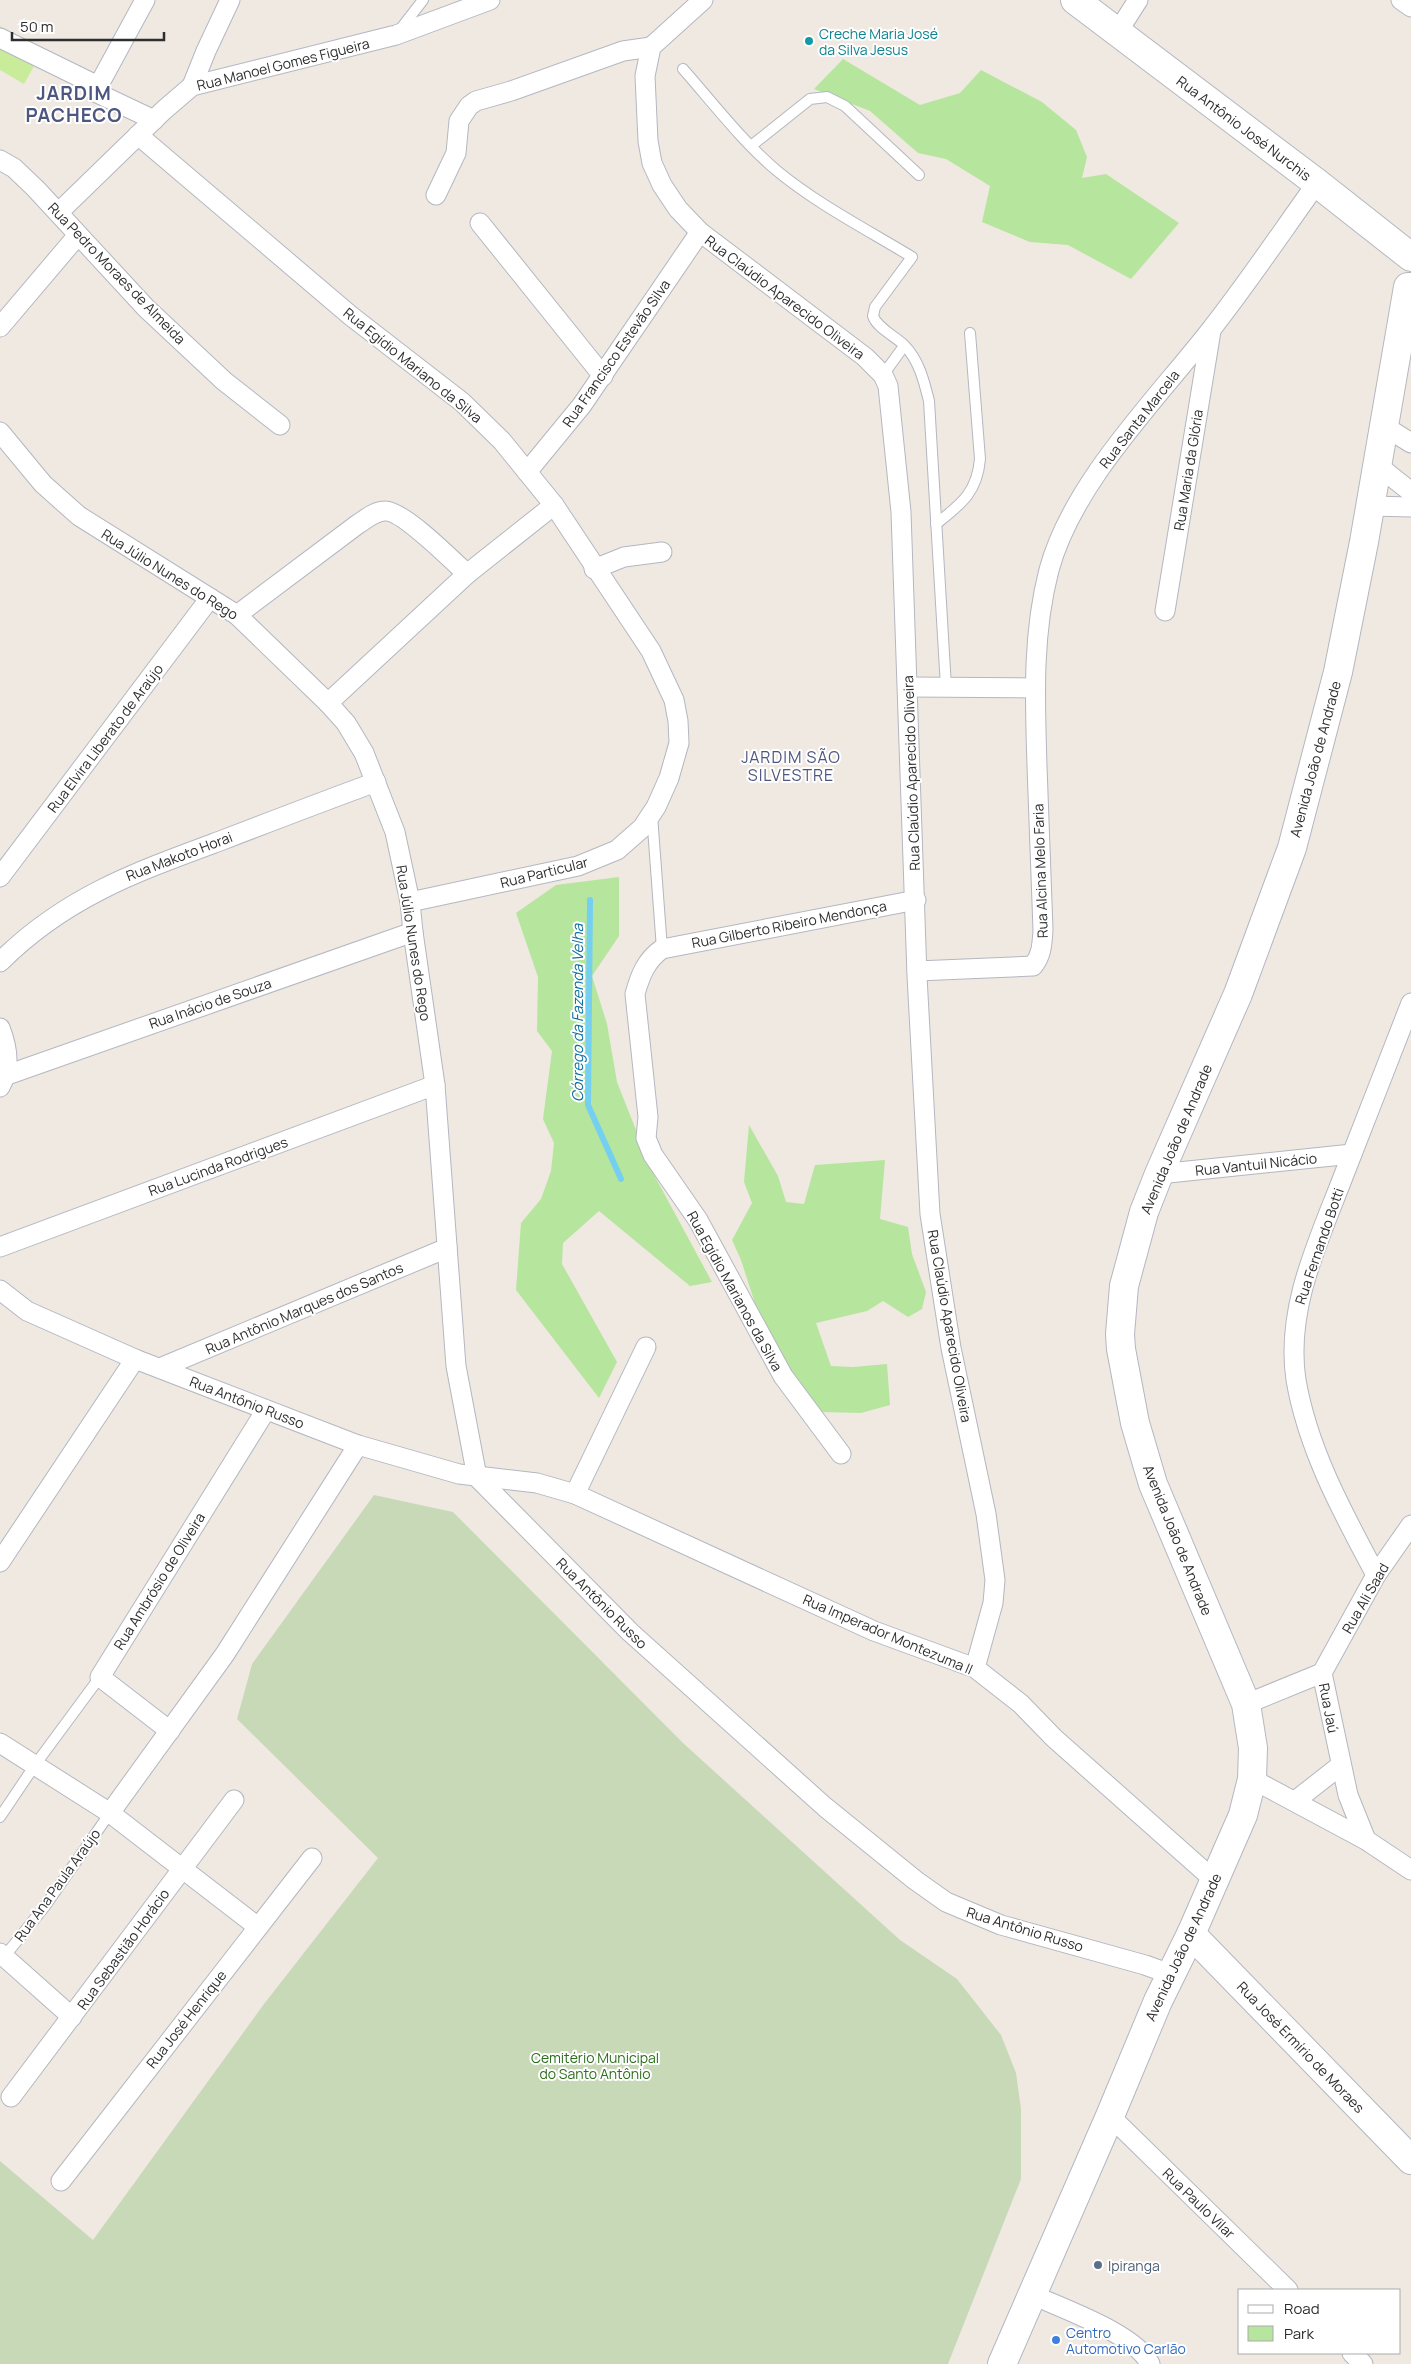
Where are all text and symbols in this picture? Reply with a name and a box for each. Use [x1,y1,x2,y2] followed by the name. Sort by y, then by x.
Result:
[12,10,165,42] scale bar
[20,16,54,37] text: 50 m
[819,24,938,59] place label: Creche Maria José da Silva Jesus
[195,33,371,95] street label: Rua Manoel Gomes Figueira
[803,35,815,47] marker: Creche Maria José da Silva Jesus
[1173,71,1315,185] street label: Rua Antônio José Nurchis
[25,80,123,128] district label: JARDIM PACHECO
[44,198,190,348] street label: Rua Pedro Moraes de Almeida
[701,231,869,363] street label: Rua Claúdio Aparecido Oliveira
[558,275,674,431] street label: Rua Francisco Estevão Silva
[340,303,486,427] street label: Rua Egídio Mariano da Silva
[1095,366,1183,472] street label: Rua Santa Marcela
[1169,408,1207,532] street label: Rua Maria da Glória
[98,524,242,624] street label: Rua Júlio Nunes do Rego
[43,660,167,816] street label: Rua Elvira Liberato de Araújo
[898,675,924,871] street label: Rua Claúdio Aparecido Oliveira
[1285,679,1345,839] street label: Avenida João de Andrade
[741,746,841,786] district label: JARDIM SÃO SILVESTRE
[1028,803,1052,939] street label: Rua Alcina Melo Faria
[123,827,235,885] street label: Rua Makoto Horai
[498,852,590,892] street label: Rua Particular
[392,864,436,1022] street label: Rua Júlio Nunes do Rego
[690,896,888,952] street label: Rua Gilberto Ribeiro Mendonça
[567,923,588,1102] water label: Córrego da Fazenda Velha
[146,973,274,1033] street label: Rua Inácio de Souza
[1136,1061,1216,1217] street label: Avenida João de Andrade
[146,1132,290,1200] street label: Rua Lucinda Rodrigues
[1194,1148,1318,1180] street label: Rua Vantuil Nicácio
[1290,1185,1348,1307] street label: Rua Fernando Botti
[683,1207,787,1375] street label: Rua Egídio Marianos da Silva
[924,1228,976,1424] street label: Rua Claúdio Aparecido Oliveira
[202,1258,406,1358] street label: Rua Antônio Marques dos Santos
[187,1371,307,1433] street label: Rua Antônio Russo
[1139,1462,1217,1618] street label: Avenida João de Andrade
[109,1509,209,1653] street label: Rua Ambrósio de Oliveira
[552,1553,652,1653] street label: Rua Antônio Russo
[1337,1559,1393,1637] street label: Rua Ali Saad
[800,1590,976,1678] street label: Rua Imperador Montezuma II
[1315,1681,1343,1735] street label: Rua Jaú
[10,1825,104,1945] street label: Rua Ana Paula Araújo
[1140,1870,1226,2024] street label: Avenida João de Andrade
[73,1885,173,2013] street label: Rua Sebastião Horácio
[964,1902,1086,1956] street label: Rua Antônio Russo
[142,1966,230,2072] street label: Rua José Henrique
[1233,1977,1369,2117] street label: Rua José Ermírio de Moraes
[531,2048,659,2083] park label: Cemitério Municipal do Santo Antônio
[1159,2164,1239,2242] street label: Rua Paulo Vilar
[1108,2256,1160,2275] place label: Ipiranga
[1092,2259,1104,2271] marker: Ipiranga
[1238,2289,1401,2354] legend
[1284,2298,1320,2319] text: Road
[1066,2323,1186,2358] place label: Centro Automotivo Carlão
[1284,2323,1314,2344] text: Park
[1050,2334,1062,2346] marker: Centro Automotivo Carlão

